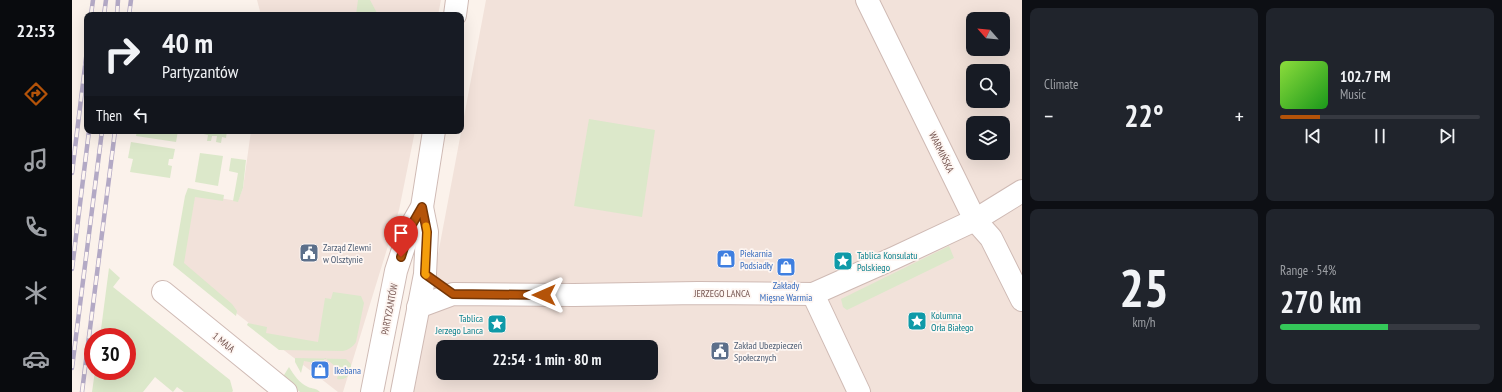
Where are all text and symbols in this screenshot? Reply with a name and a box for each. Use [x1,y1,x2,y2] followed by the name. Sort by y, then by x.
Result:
[966,12,1010,56] north arrow
[966,12,1010,160] map controls
[17,19,55,42] text: 22:53
[162,24,213,61] text: 40 m
[96,28,148,80] icon: right
[162,60,238,83] text: Partyzantów
[966,64,1010,108] button: search
[1340,67,1391,86] text: 102.7 FM
[1044,76,1078,93] text: Climate
[22,80,50,108] icon: directions
[1340,86,1366,103] text: Music
[1124,96,1164,135] text: 22°
[1044,102,1053,130] text: −
[1235,102,1244,130] text: +
[130,104,152,126] icon: left
[96,106,122,125] text: Then
[966,116,1010,160] button: layers
[1302,125,1324,147] icon: previous
[1369,125,1391,147] icon: pause
[1436,125,1458,147] icon: next
[926,130,957,175] street label: WARMIŃSKA
[22,146,50,174] icon: music
[22,213,50,241] icon: phone
[384,216,418,257] pin
[390,222,412,244] icon: arrive
[323,241,371,266] place label: Zarząd Zlewni w Olsztynie
[298,242,320,264] public building icon: Zarząd Zlewni w Olsztynie
[740,247,773,272] place label: Piekarnia Podsiadły
[715,248,737,270] shop icon: Piekarnia Podsiadły
[857,249,918,274] place label: Tablica Konsulatu Polskiego
[832,250,854,272] place icon: Tablica Konsulatu Polskiego
[1119,254,1169,321] text: 25
[775,256,797,278] shop icon: Zakłady Mięsne Warmia
[1280,262,1336,279] text: Range · 54%
[523,274,565,316] position arrow
[22,279,50,307] icon: climate
[760,279,812,304] place label: Zakłady Mięsne Warmia
[378,282,401,336] street label: PARTYZANTÓW
[1280,282,1361,321] text: 270 km
[693,287,750,300] street label: JERZEGO LANCA
[931,309,974,334] place label: Kolumna Orła Białego
[906,310,928,332] place icon: Kolumna Orła Białego
[434,312,483,337] place label: Tablica Jerzego Lanca
[486,313,508,335] place icon: Tablica Jerzego Lanca
[1132,314,1156,331] text: km/h
[84,328,136,380] speed limit sign: 30
[210,330,238,355] street label: 1 MAJA
[734,339,802,364] place label: Zakład Ubezpieczeń Społecznych
[709,340,731,362] public building icon: Zakład Ubezpieczeń Społecznych
[22,345,50,373] icon: car
[493,350,601,369] text: 22:54 · 1 min · 80 m
[309,359,331,381] shop icon: Ikebana
[334,364,361,377] place label: Ikebana

